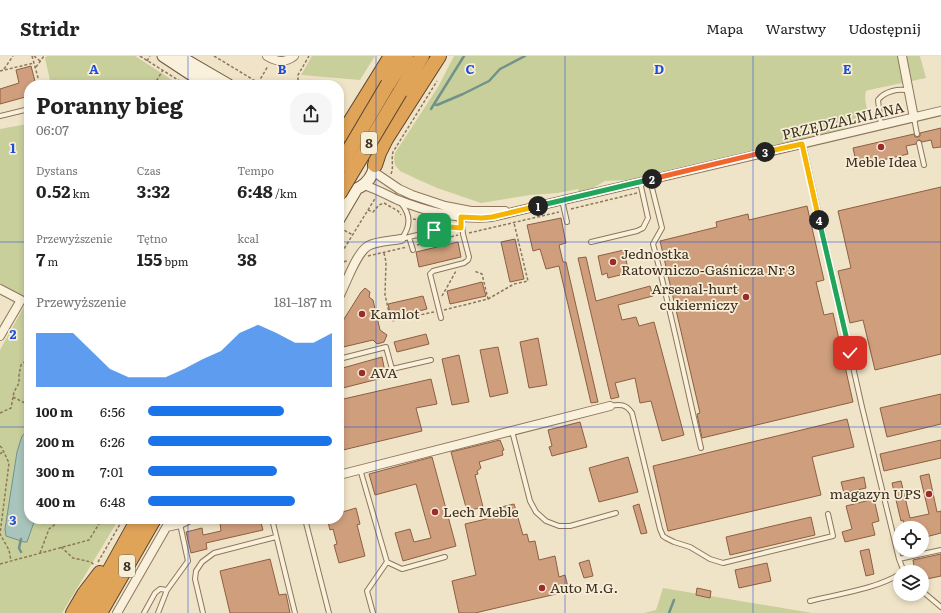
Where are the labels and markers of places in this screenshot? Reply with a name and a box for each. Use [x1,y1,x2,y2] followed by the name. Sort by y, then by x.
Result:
[755,142,775,162] pin: 3
[876,142,886,152] marker: Meble Idea
[845,151,918,171] place label: Meble Idea
[642,169,662,189] pin: 2
[528,196,548,216] pin: 1
[809,210,829,230] pin: 4
[417,213,451,247] pin
[621,243,795,279] place label: Jednostka Ratowniczo-Gaśnicza Nr 3
[608,257,618,267] marker: Jednostka Ratowniczo-Gaśnicza Nr 3
[651,278,739,314] place label: Arsenal-hurt cukierniczy
[741,292,751,302] marker: Arsenal-hurt cukierniczy
[370,303,420,323] place label: Kamlot
[357,309,367,319] marker: Kamlot
[833,336,867,370] pin
[370,362,398,382] place label: AVA
[357,368,367,378] marker: AVA
[830,483,921,503] place label: magazyn UPS
[924,489,934,499] marker: magazyn UPS
[443,501,519,521] place label: Lech Meble
[430,507,440,517] marker: Lech Meble
[550,577,618,597] place label: Auto M.G.
[537,583,547,593] marker: Auto M.G.

